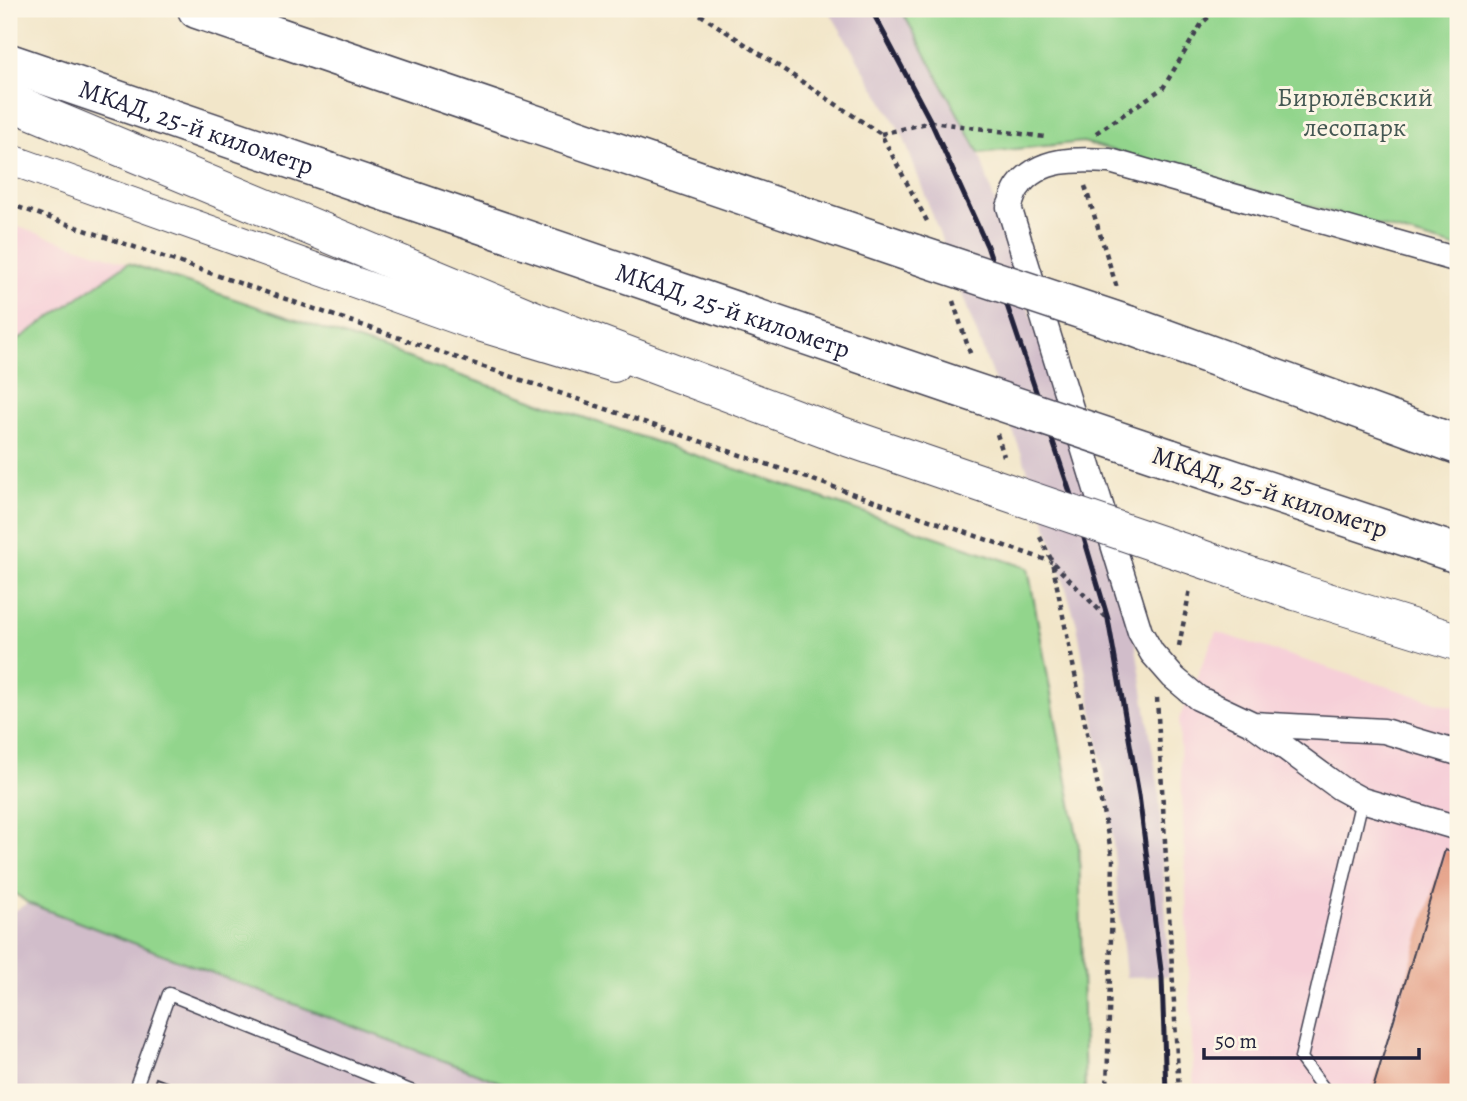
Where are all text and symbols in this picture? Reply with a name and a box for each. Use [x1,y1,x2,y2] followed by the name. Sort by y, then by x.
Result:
[74,71,318,183] street label: МКАД, 25-й километр
[1277,80,1433,145] park label: Бирюлёвский лесопарк
[611,254,855,366] street label: МКАД, 25-й километр
[1148,437,1392,547] street label: МКАД, 25-й километр
[1204,1017,1420,1061] scale bar
[1215,1027,1257,1055] text: 50 m

